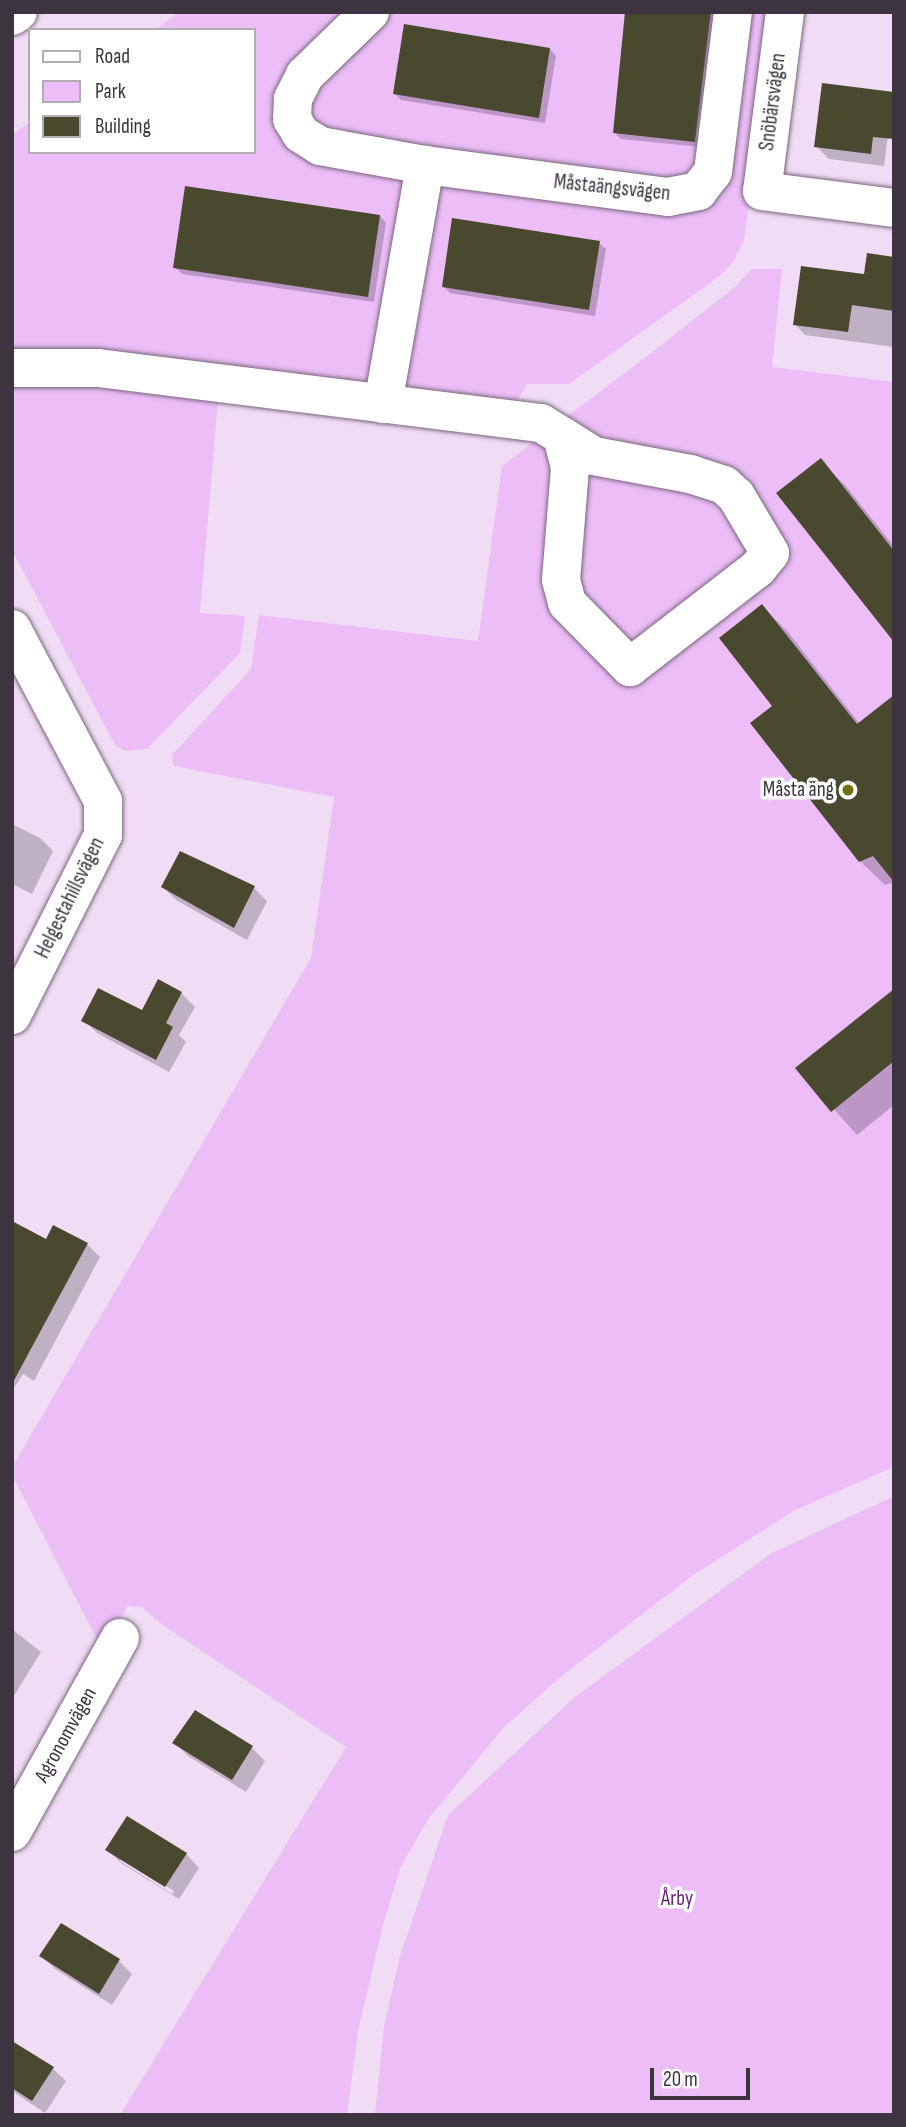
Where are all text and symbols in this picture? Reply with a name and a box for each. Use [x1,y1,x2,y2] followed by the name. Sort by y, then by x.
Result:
[28,28,256,154] legend
[95,44,130,69] text: Road
[755,52,791,152] street label: Snöbärsvägen
[95,79,126,104] text: Park
[95,114,151,139] text: Building
[552,169,672,207] street label: Måstaängsvägen
[763,777,834,803] place label: Måsta äng
[840,782,856,798] marker: Måsta äng
[30,833,110,963] street label: Helgestahillsvägen
[30,1683,102,1787] street label: Agronomvägen
[661,1886,693,1912] park label: Årby
[654,2054,754,2098] scale bar
[663,2067,698,2092] text: 20 m

